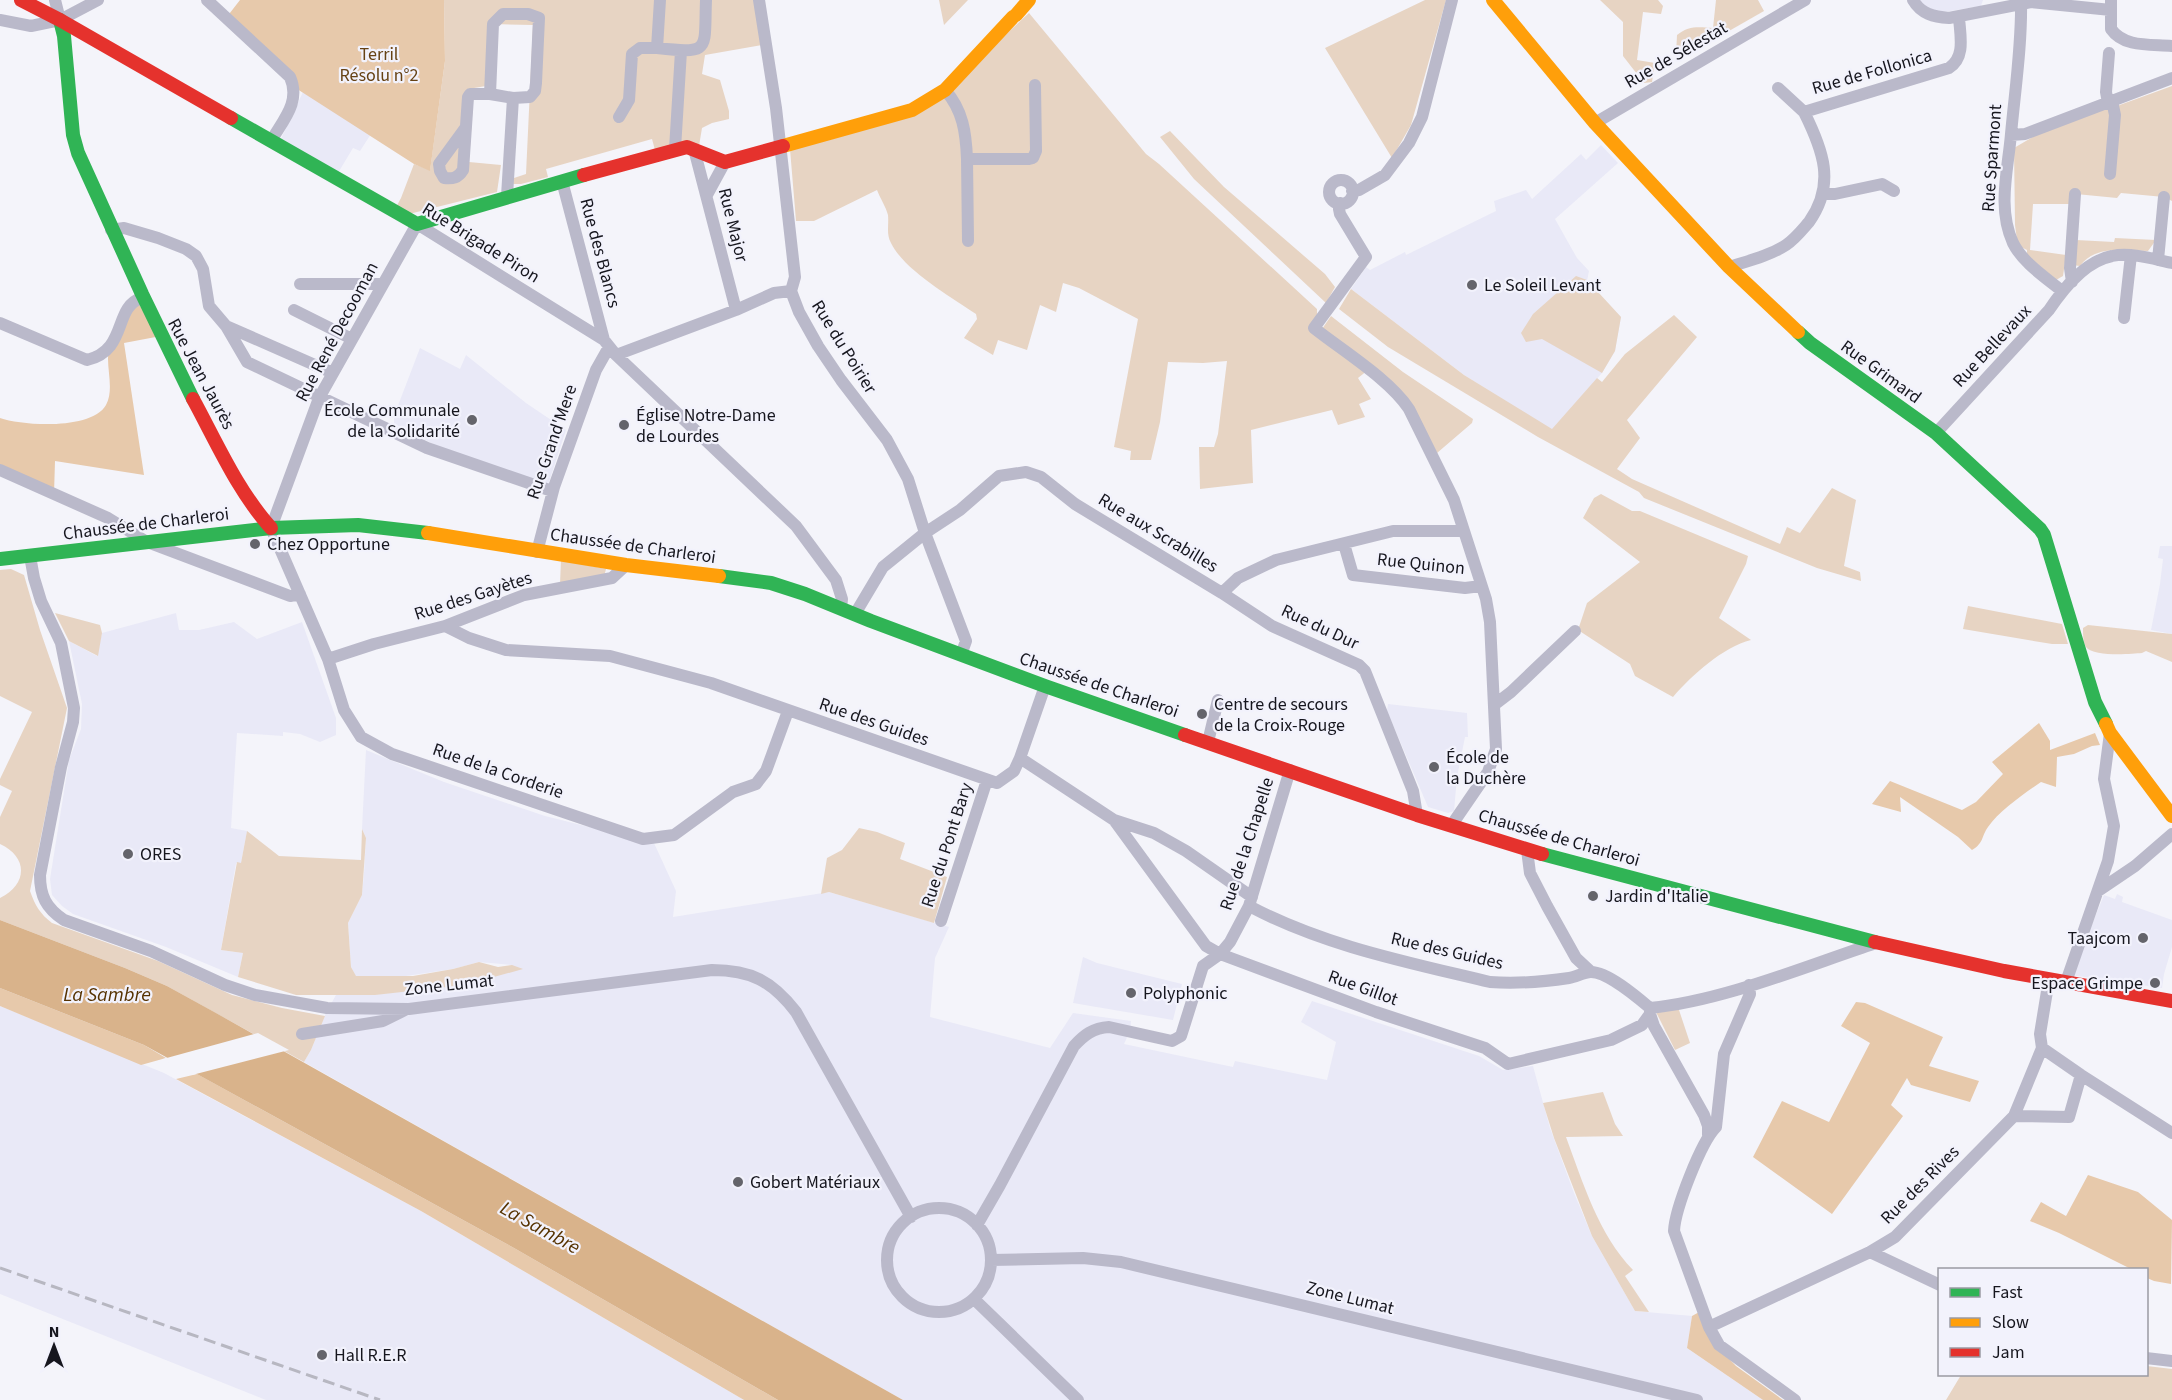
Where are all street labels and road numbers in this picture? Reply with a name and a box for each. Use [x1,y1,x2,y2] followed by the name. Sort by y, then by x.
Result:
[1620,15,1732,95] street label: Rue de Sélestat
[1809,43,1935,101] street label: Rue de Follonica
[1976,103,2008,213] street label: Rue Sparmont
[712,186,754,265] street label: Rue Major
[573,195,627,311] street label: Rue des Blancs
[417,197,545,289] street label: Rue Brigade Piron
[290,258,384,406] street label: Rue René Decooman
[805,296,883,399] street label: Rue du Poirier
[1947,299,2037,393] street label: Rue Bellevaux
[161,314,241,434] street label: Rue Jean Jaurès
[1835,334,1927,410] street label: Rue Grimard
[521,381,583,503] street label: Rue Grand'Mere
[1093,487,1223,579] street label: Rue aux Scrabilles
[62,501,230,547] street label: Chaussée de Charleroi
[548,522,718,570] street label: Chaussée de Charleroi
[1376,547,1466,581] street label: Rue Quinon
[411,565,535,627] street label: Rue des Gayètes
[1277,598,1364,656] street label: Rue du Dur
[1016,646,1182,724] street label: Chaussée de Charleroi
[816,692,932,752] street label: Rue des Guides
[429,737,567,805] street label: Rue de la Corderie
[1214,774,1280,914] street label: Rue de la Chapelle
[915,779,979,911] street label: Rue du Pont Bary
[1475,803,1643,873] street label: Chaussée de Charleroi
[1388,926,1506,976] street label: Rue des Guides
[1325,964,1401,1012] street label: Rue Gillot
[403,968,495,1002] street label: Zone Lumat
[1875,1140,1965,1230] street label: Rue des Rives
[1303,1275,1397,1321] street label: Zone Lumat

